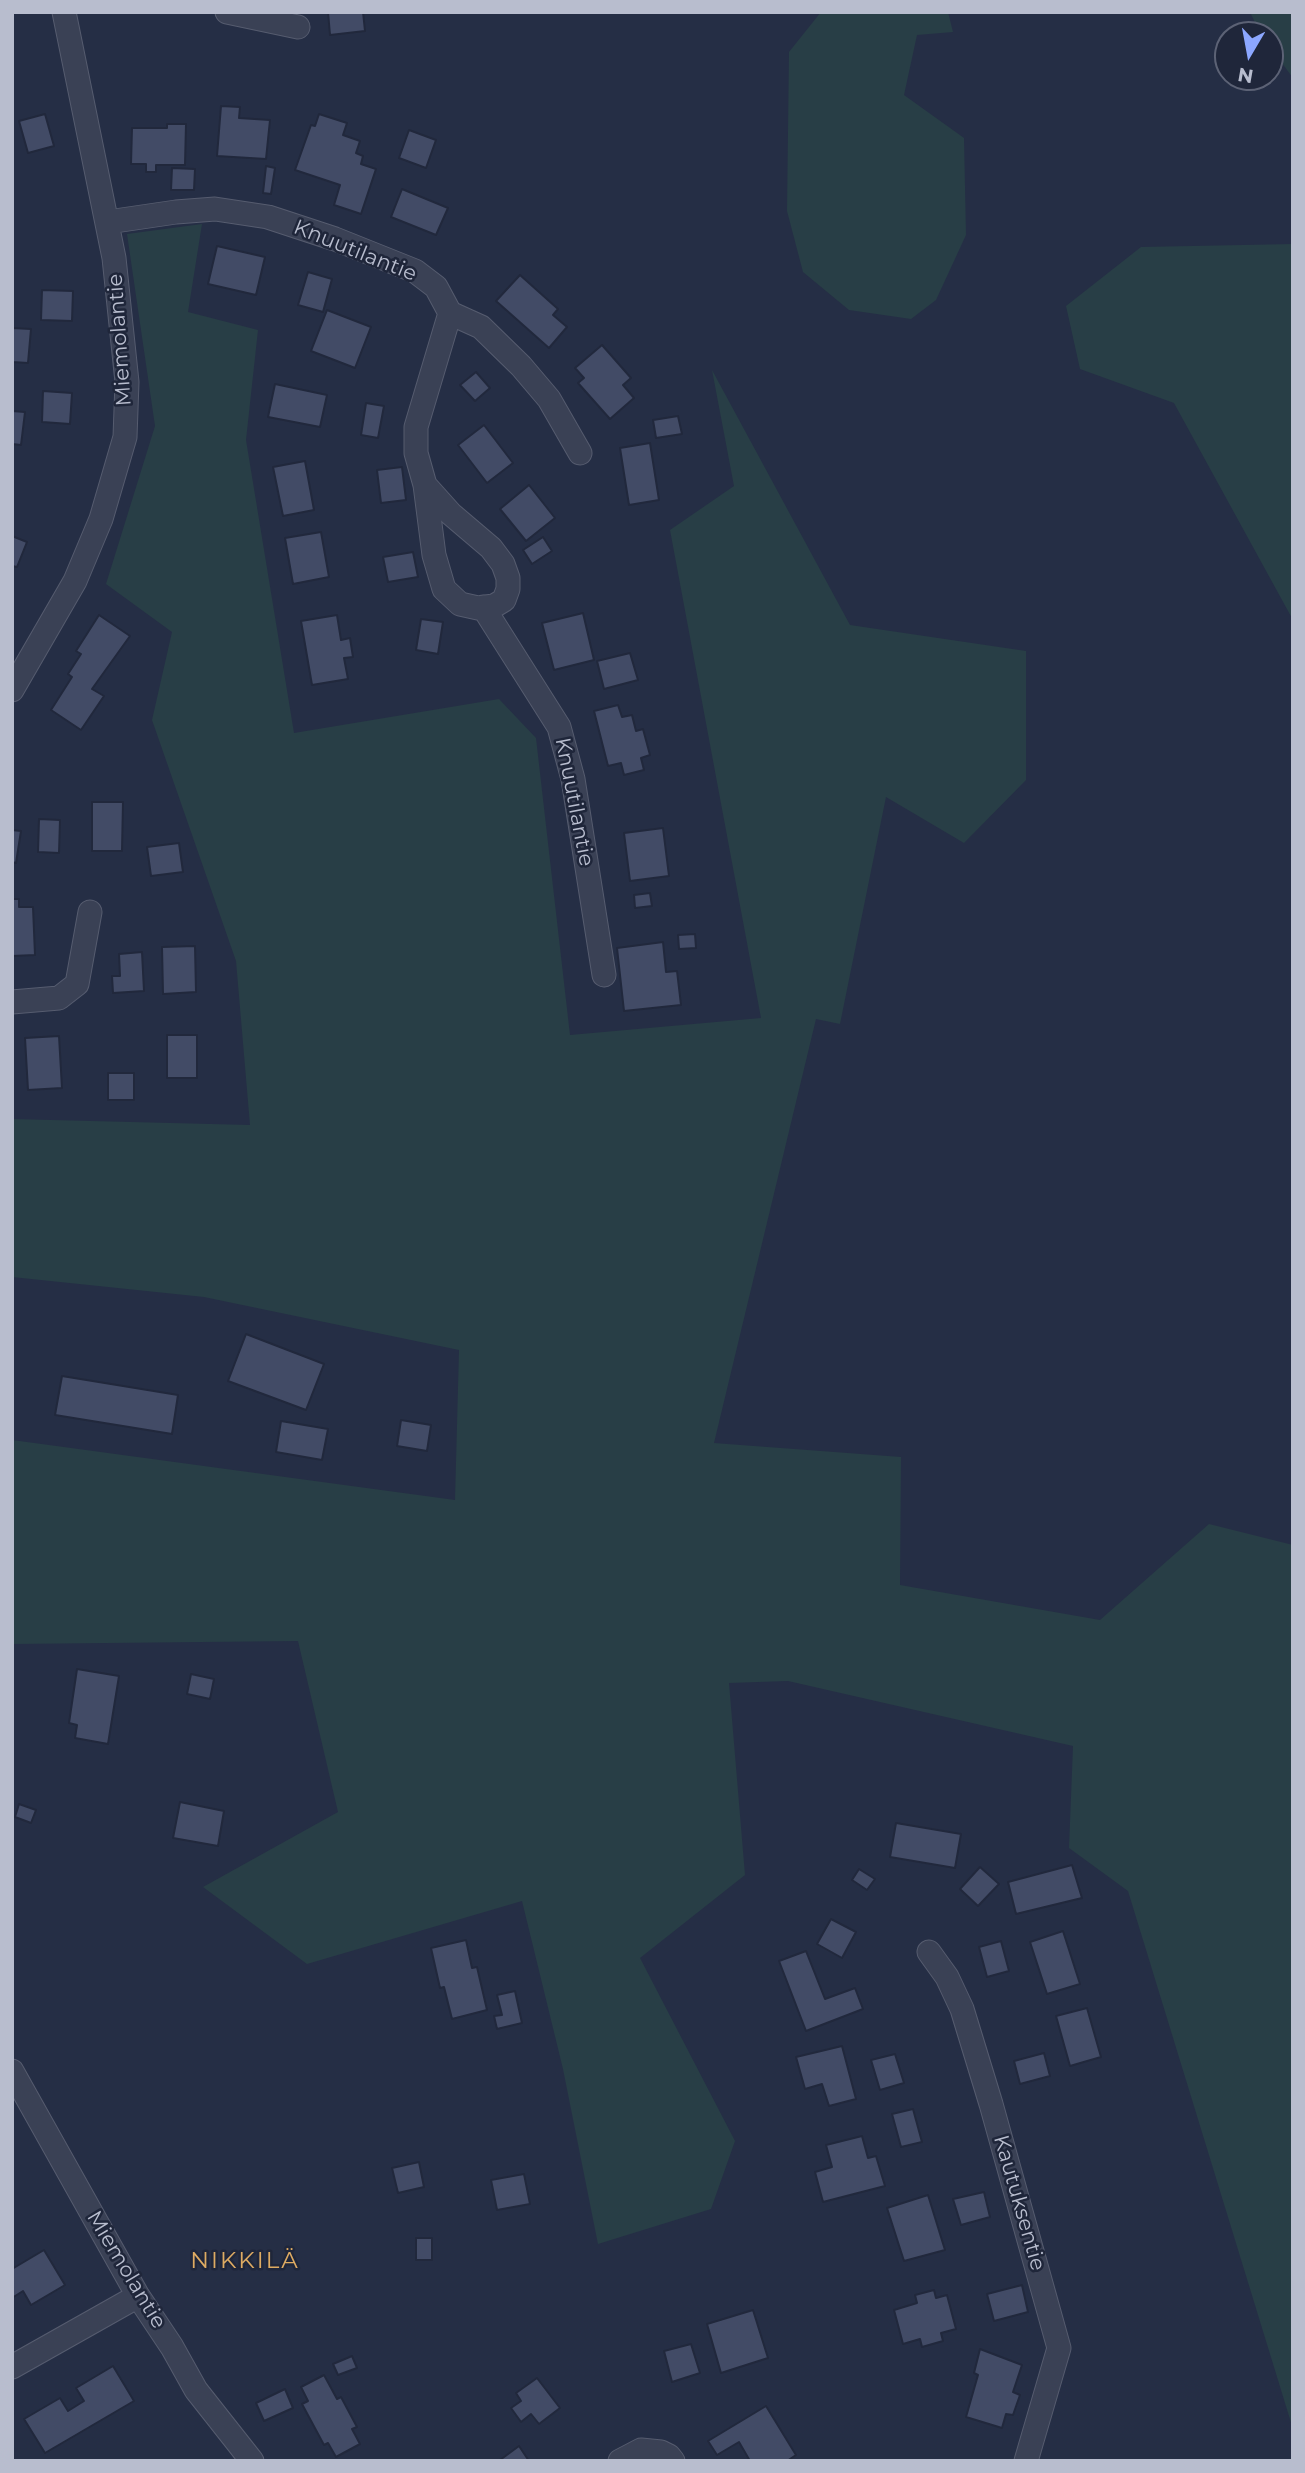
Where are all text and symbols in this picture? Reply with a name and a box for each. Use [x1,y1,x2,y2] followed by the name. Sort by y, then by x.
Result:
[1214,21,1284,91] north arrow
[1236,63,1255,88] text: N
[290,215,420,287] street label: Knuutilantie
[103,273,137,407] street label: Miemolantie
[549,736,599,868] street label: Knuutilantie
[988,2132,1050,2274] street label: Kautuksentie
[81,2207,171,2333] street label: Miemolantie
[191,2247,299,2275] district label: NIKKILÄ

